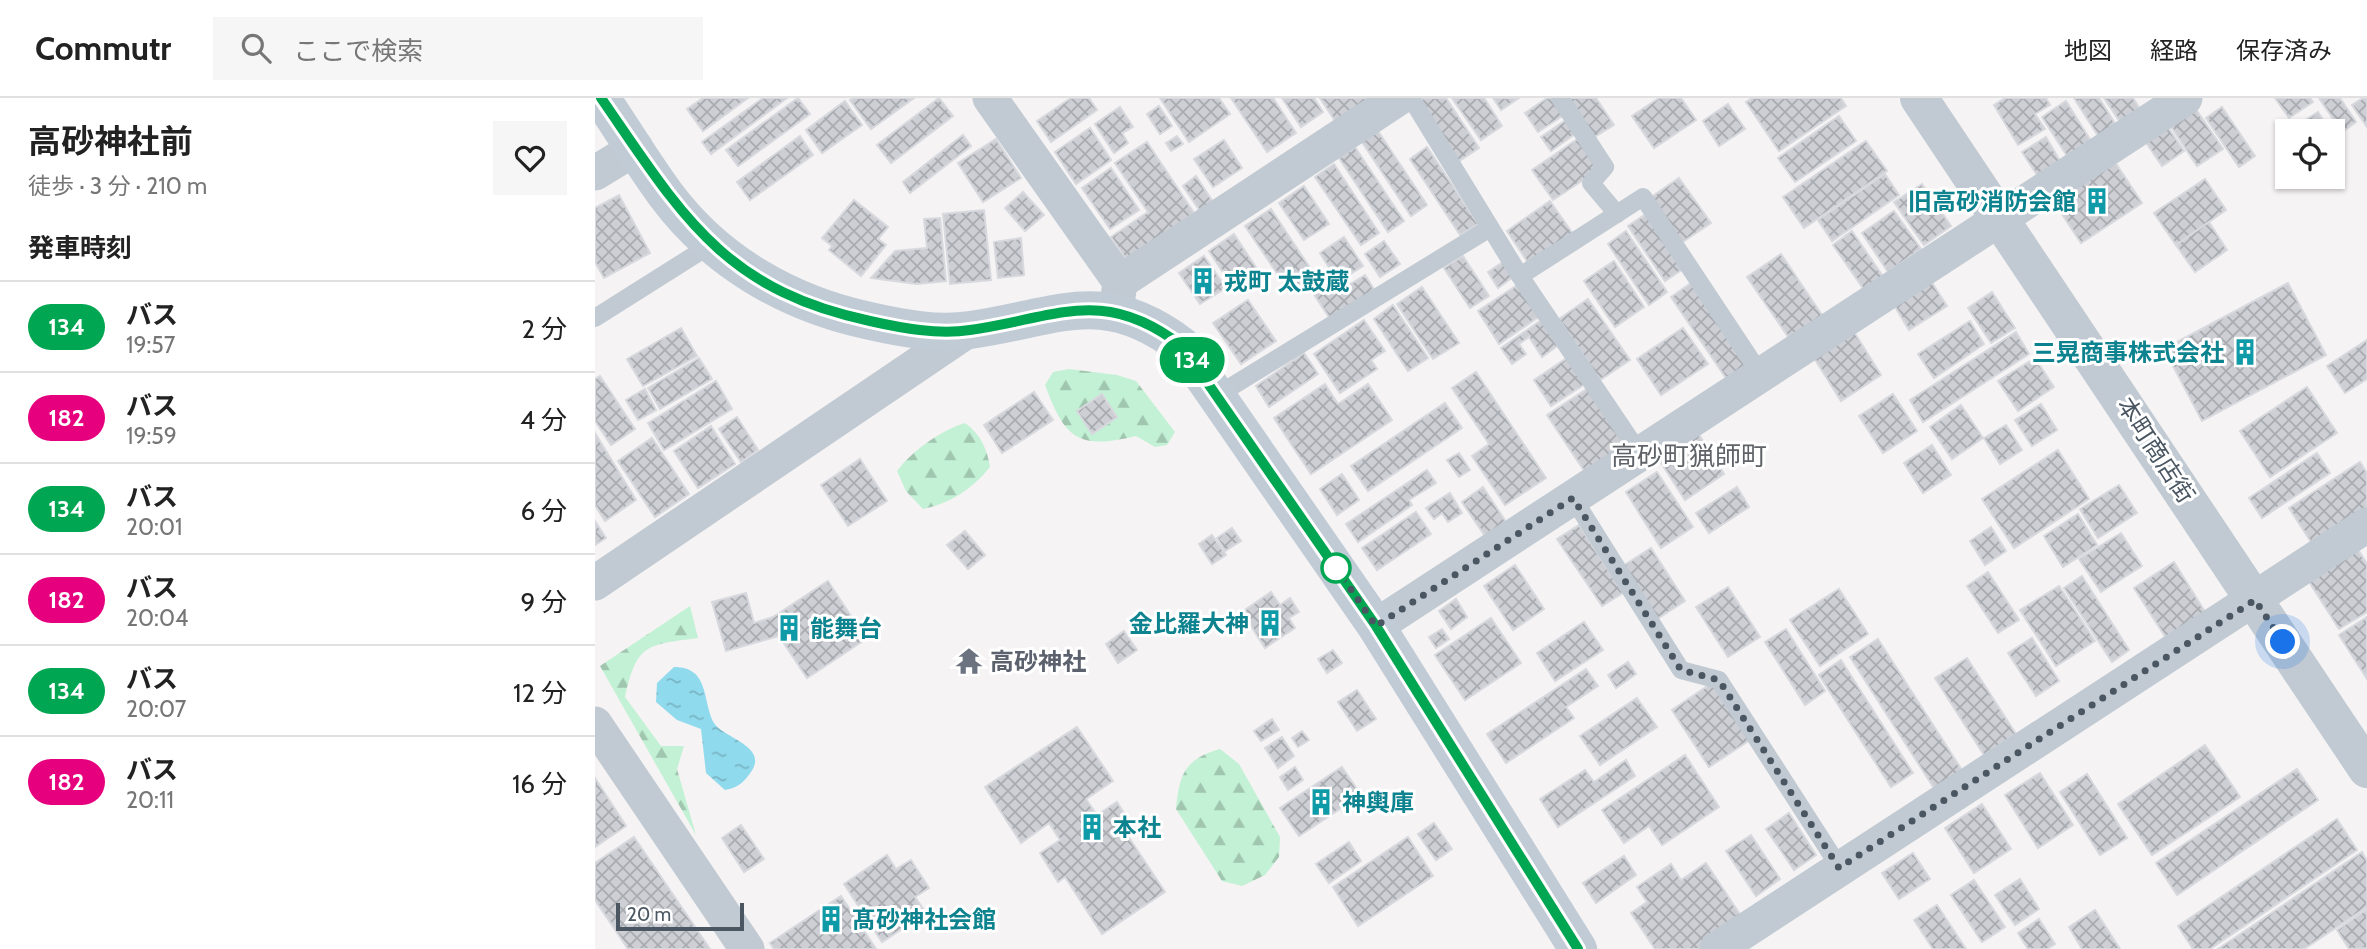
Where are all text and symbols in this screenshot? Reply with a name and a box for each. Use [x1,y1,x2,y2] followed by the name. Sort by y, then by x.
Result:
[213,17,703,80] search box
[35,28,171,68] text: Commutr
[237,29,275,67] icon: search
[293,35,423,67] text: ここで検索
[2064,36,2112,65] text: 地図
[2150,36,2198,65] text: 経路
[2236,36,2332,65] text: 保存済み
[2275,119,2345,189] map controls
[2275,119,2345,189] button: locate
[28,121,193,161] text: 高砂神社前
[493,121,567,195] button: heart
[28,172,207,200] text: 徒歩 · 3 分 · 210 m
[2082,186,2112,216] building icon: 旧高砂消防会館
[1908,187,2076,216] place label: 旧高砂消防会館
[28,232,132,264] text: 発車時刻
[1188,266,1218,296] building icon: 戎町 太鼓蔵
[1224,267,1349,296] place label: 戎町 太鼓蔵
[126,299,178,331] text: バス
[48,312,85,341] text: 134
[522,313,567,345] text: 2 分
[126,331,175,359] text: 19:57
[1152,337,1232,383] line badge: 134
[2230,337,2260,367] building icon: 三晃商事株式会社
[2032,338,2224,367] place label: 三晃商事株式会社
[1174,345,1210,374] text: 134
[126,390,178,422] text: バス
[2111,392,2201,508] street label: 本町商店街
[48,403,85,432] text: 182
[520,404,567,436] text: 4 分
[126,422,177,450] text: 19:59
[1611,440,1767,472] district label: 高砂町猟師町
[126,481,178,513] text: バス
[48,494,85,523] text: 134
[520,495,567,527] text: 6 分
[126,513,182,541] text: 20:01
[1321,553,1351,583] unlabelled marker
[126,572,178,604] text: バス
[48,585,85,614] text: 182
[520,586,567,618] text: 9 分
[126,604,188,632] text: 20:04
[1255,608,1285,638] building icon: 金比羅大神
[1129,609,1249,638] place label: 金比羅大神
[774,613,804,643] building icon: 能舞台
[810,614,882,643] place label: 能舞台
[2265,624,2300,659] your location
[954,646,984,676] temple icon: 高砂神社
[990,647,1086,676] place label: 高砂神社
[126,663,178,695] text: バス
[48,676,85,705] text: 134
[513,677,567,709] text: 12 分
[126,695,186,723] text: 20:07
[126,754,178,786] text: バス
[48,767,85,796] text: 182
[512,768,567,800] text: 16 分
[126,786,174,814] text: 20:11
[1306,787,1336,817] building icon: 神輿庫
[1342,788,1414,817] place label: 神輿庫
[1077,812,1107,842] building icon: 本社
[1113,813,1161,842] place label: 本社
[616,900,744,932] scale bar
[627,903,671,926] text: 20 m
[816,904,846,934] building icon: 髙砂神社会館
[852,905,996,934] place label: 髙砂神社会館

